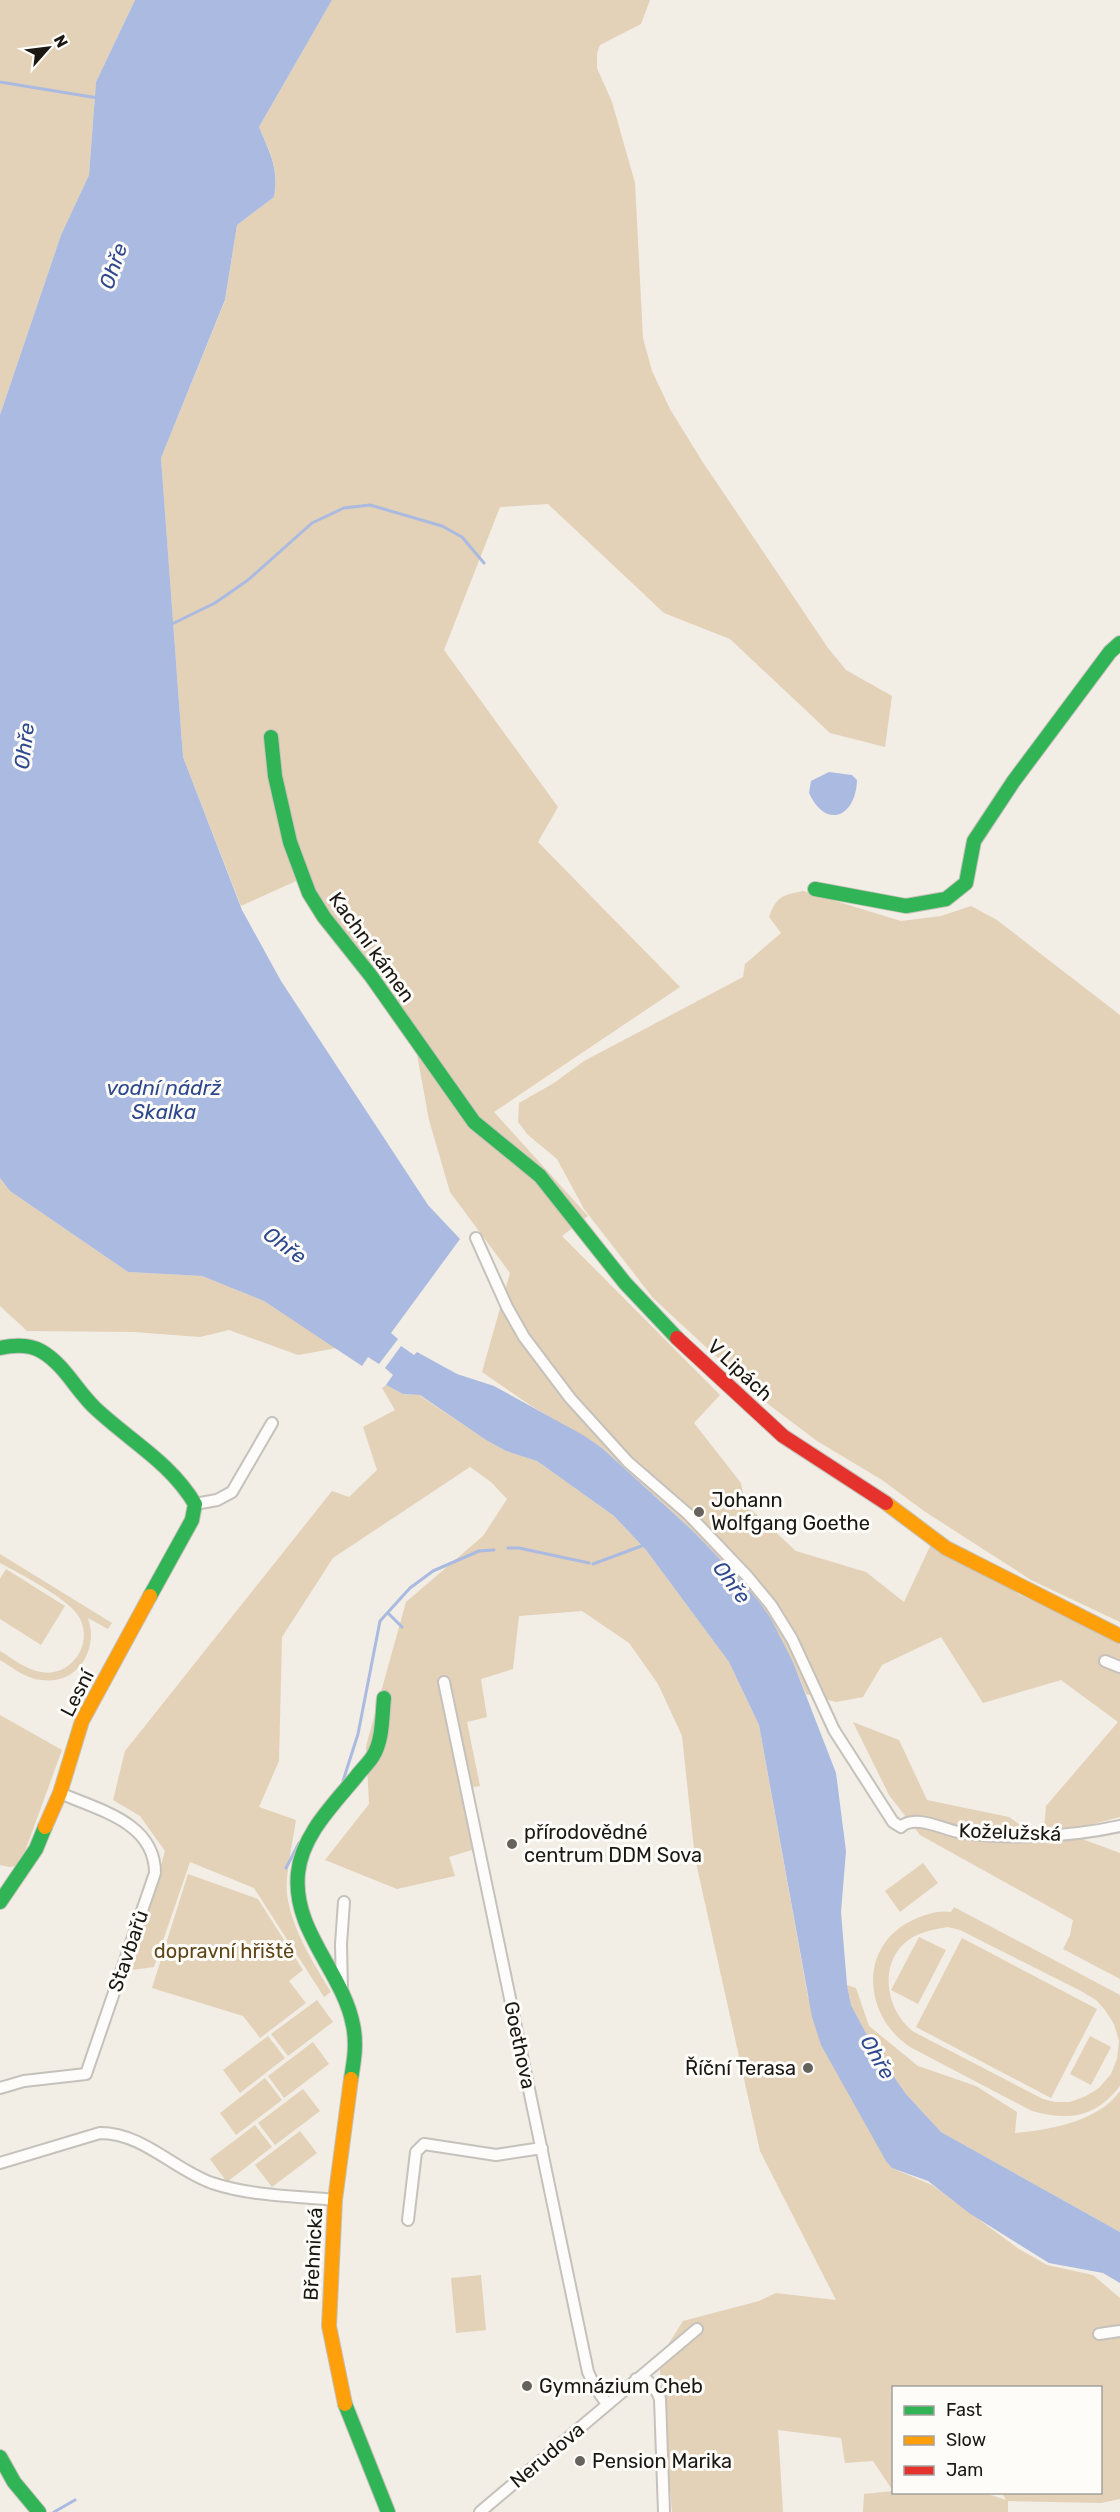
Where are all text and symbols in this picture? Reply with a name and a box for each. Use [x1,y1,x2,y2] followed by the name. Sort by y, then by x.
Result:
[18,18,78,78] north arrow
[50,32,72,51] text: N
[94,240,132,292] water label: Ohře
[9,721,39,771] water label: Ohře
[324,887,420,1007] street label: Kachní kámen
[107,1075,222,1124] water label: vodní nádrž Skalka
[259,1221,311,1269] water label: Ohře
[703,1334,777,1406] street label: V Lipách
[711,1488,870,1535] place label: Johann Wolfgang Goethe
[692,1505,706,1519] marker: Johann Wolfgang Goethe
[708,1556,756,1608] water label: Ohře
[55,1665,99,1720] street label: Lesní
[958,1818,1062,1846] street label: Koželužská
[524,1820,702,1867] place label: přírodovědné centrum DDM Sova
[505,1837,519,1851] marker: přírodovědné centrum DDM Sova
[103,1907,153,1995] street label: Stavbařů
[154,1939,294,1963] park label: dopravní hřiště
[499,1999,541,2091] street label: Goethova
[856,2031,901,2084] water label: Ohře
[685,2056,796,2080] place label: Říční Terasa
[801,2061,815,2075] marker: Říční Terasa
[299,2207,327,2301] street label: Břehnická
[539,2374,703,2398] place label: Gymnázium Cheb
[520,2379,534,2393] marker: Gymnázium Cheb
[892,2386,1102,2494] legend
[946,2399,982,2421] text: Fast
[505,2417,589,2493] street label: Nerudova
[946,2429,986,2451] text: Slow
[592,2449,732,2473] place label: Pension Marika
[573,2454,587,2468] marker: Pension Marika
[946,2459,983,2481] text: Jam

